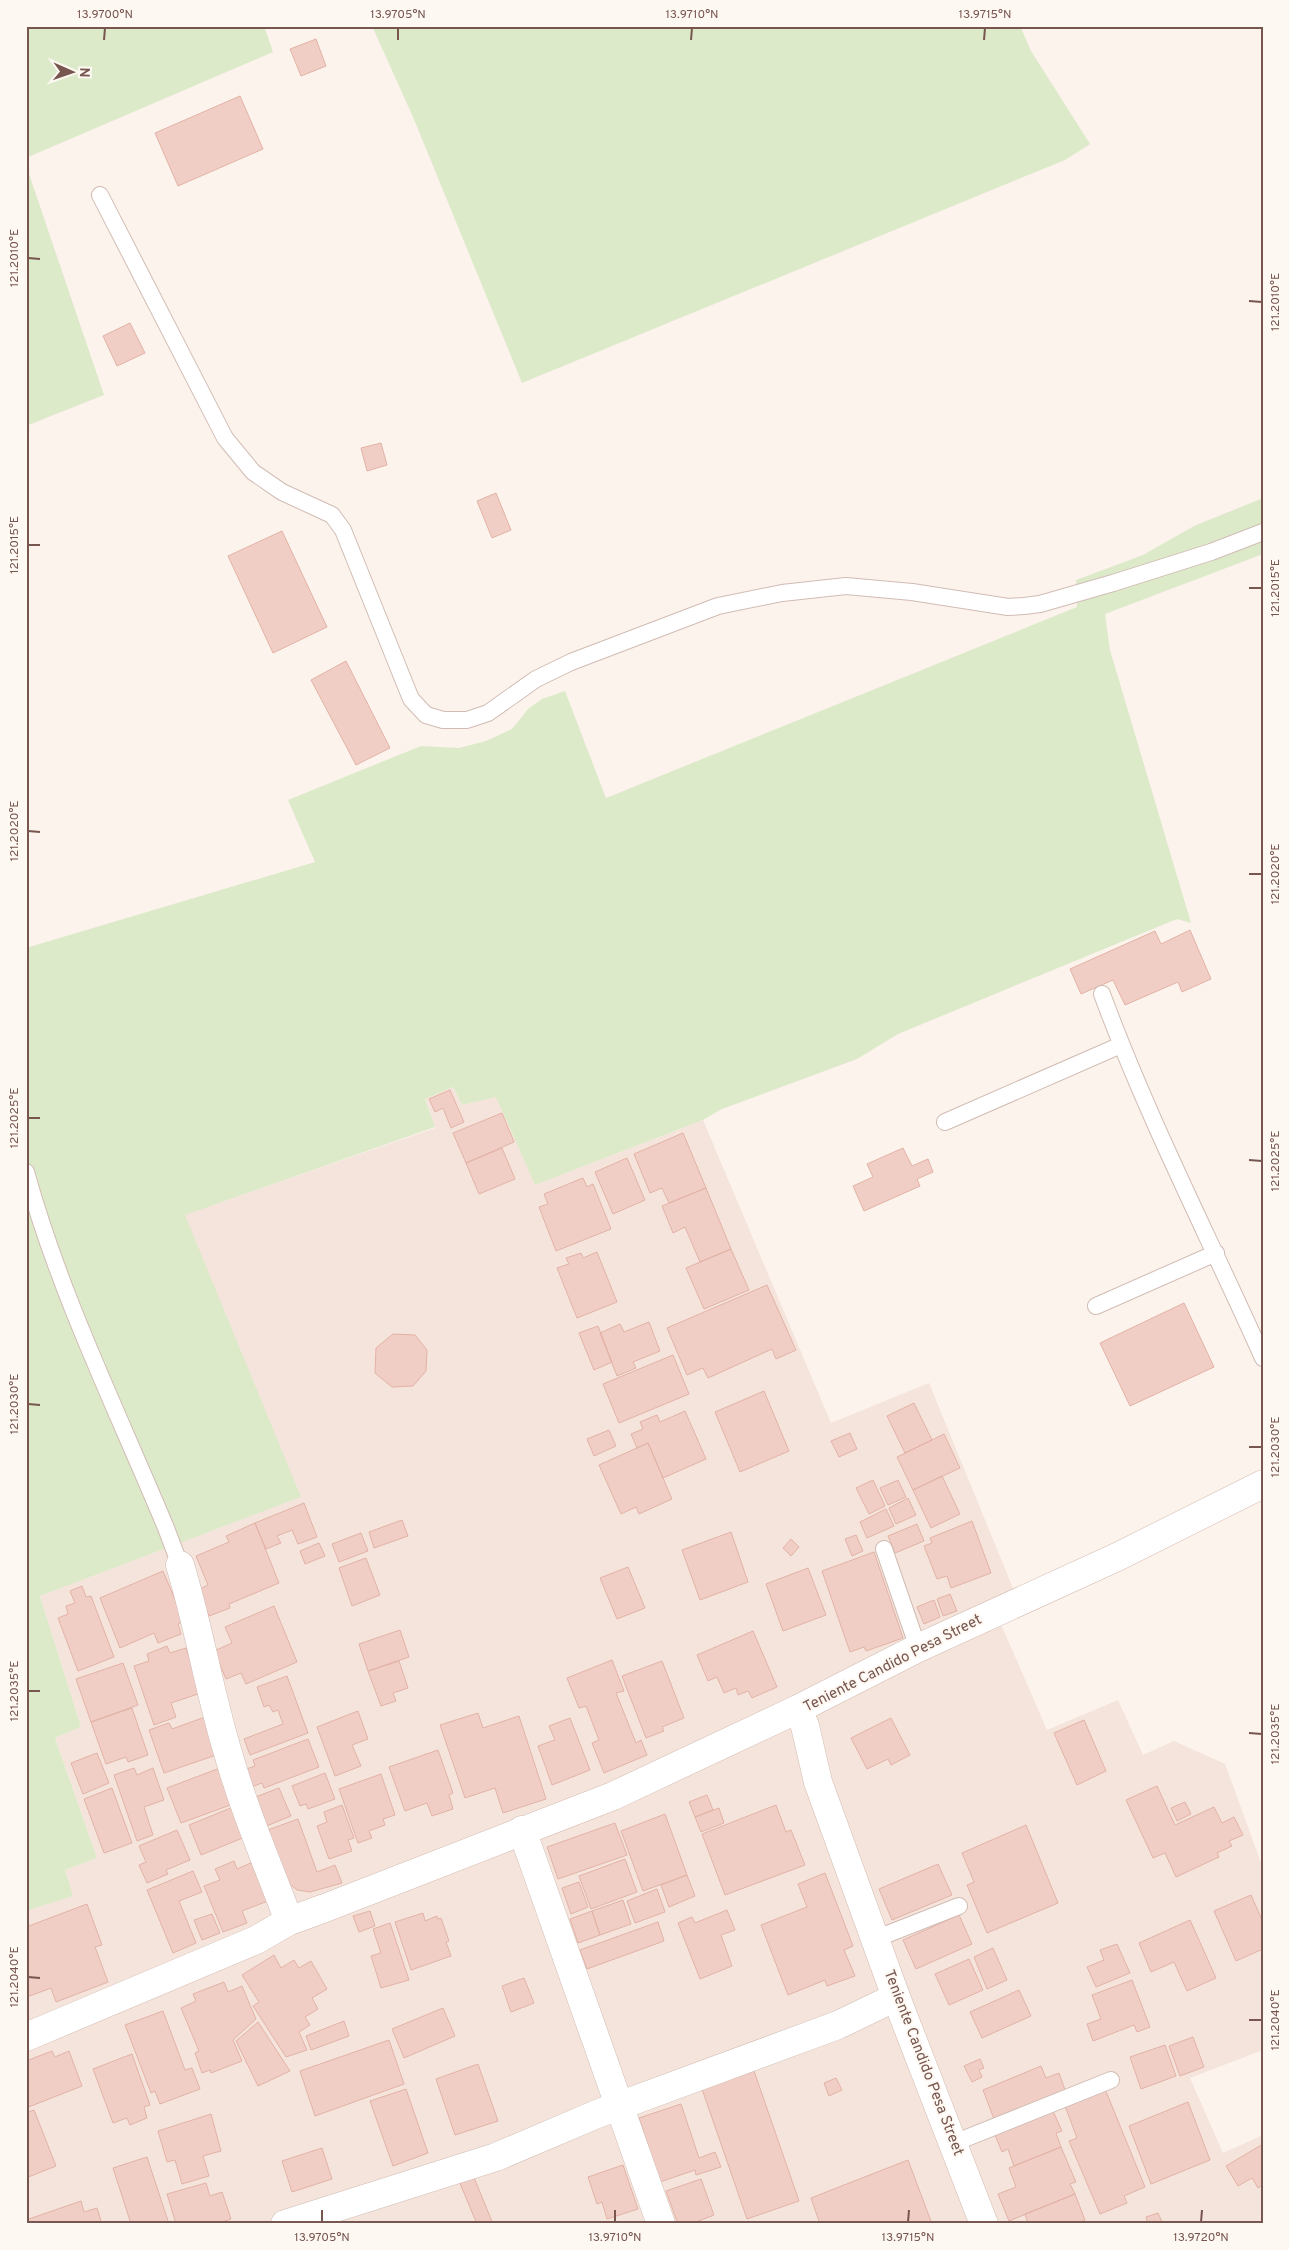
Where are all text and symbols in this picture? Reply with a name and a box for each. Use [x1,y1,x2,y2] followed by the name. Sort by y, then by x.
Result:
[77,7,133,23] text: 13.9700°N
[370,7,426,23] text: 13.9705°N
[665,7,719,23] text: 13.9710°N
[959,7,1011,23] text: 13.9715°N
[48,48,98,98] north arrow
[75,67,92,78] text: N
[7,229,23,287] text: 121.2010°E
[1268,273,1284,331] text: 121.2010°E
[7,516,23,574] text: 121.2015°E
[1268,559,1284,617] text: 121.2015°E
[7,800,23,862] text: 121.2020°E
[1268,843,1284,905] text: 121.2020°E
[7,1088,23,1148] text: 121.2025°E
[1268,1131,1284,1191] text: 121.2025°E
[7,1374,23,1434] text: 121.2030°E
[1268,1417,1284,1477] text: 121.2030°E
[801,1611,985,1717] street label: Teniente Candido Pesa Street
[7,1661,23,1721] text: 121.2035°E
[1268,1704,1284,1764] text: 121.2035°E
[7,1946,23,2008] text: 121.2040°E
[879,1967,967,2159] street label: Teniente Candido Pesa Street
[1268,1989,1284,2051] text: 121.2040°E
[294,2230,350,2246] text: 13.9705°N
[588,2230,642,2246] text: 13.9710°N
[882,2230,934,2246] text: 13.9715°N
[1173,2230,1229,2246] text: 13.9720°N

